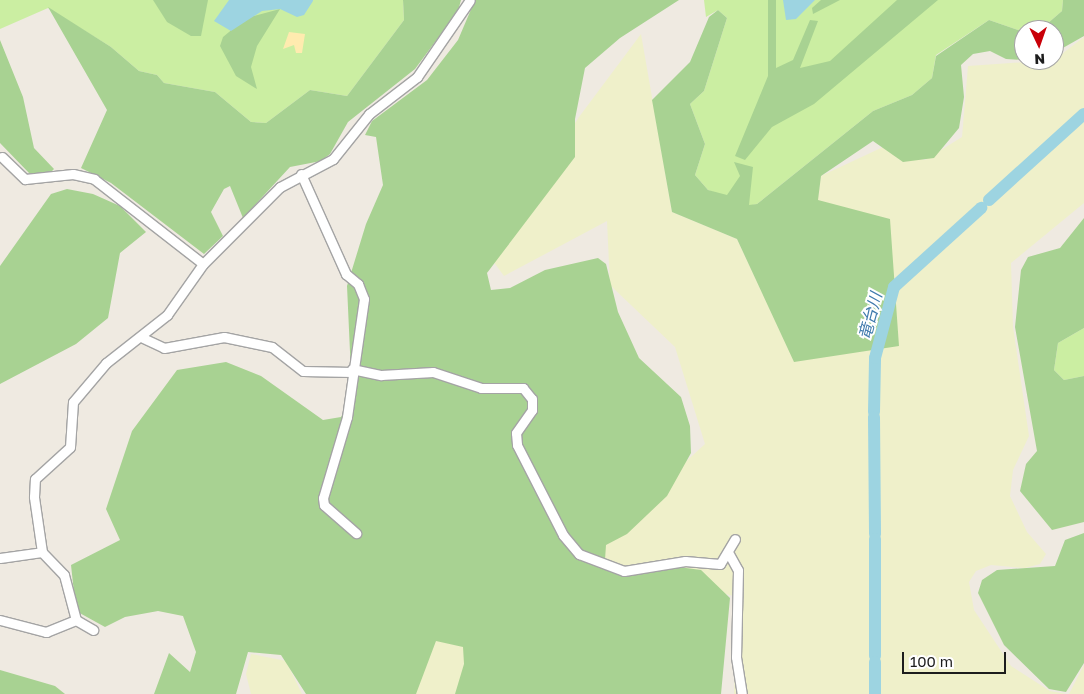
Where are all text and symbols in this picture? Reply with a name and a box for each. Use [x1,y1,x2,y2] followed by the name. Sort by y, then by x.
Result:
[1014,20,1064,70] north arrow
[1034,51,1046,68] text: N
[855,290,885,342] water label: 竜台川
[904,642,1008,674] scale bar
[910,652,953,670] text: 100 m

